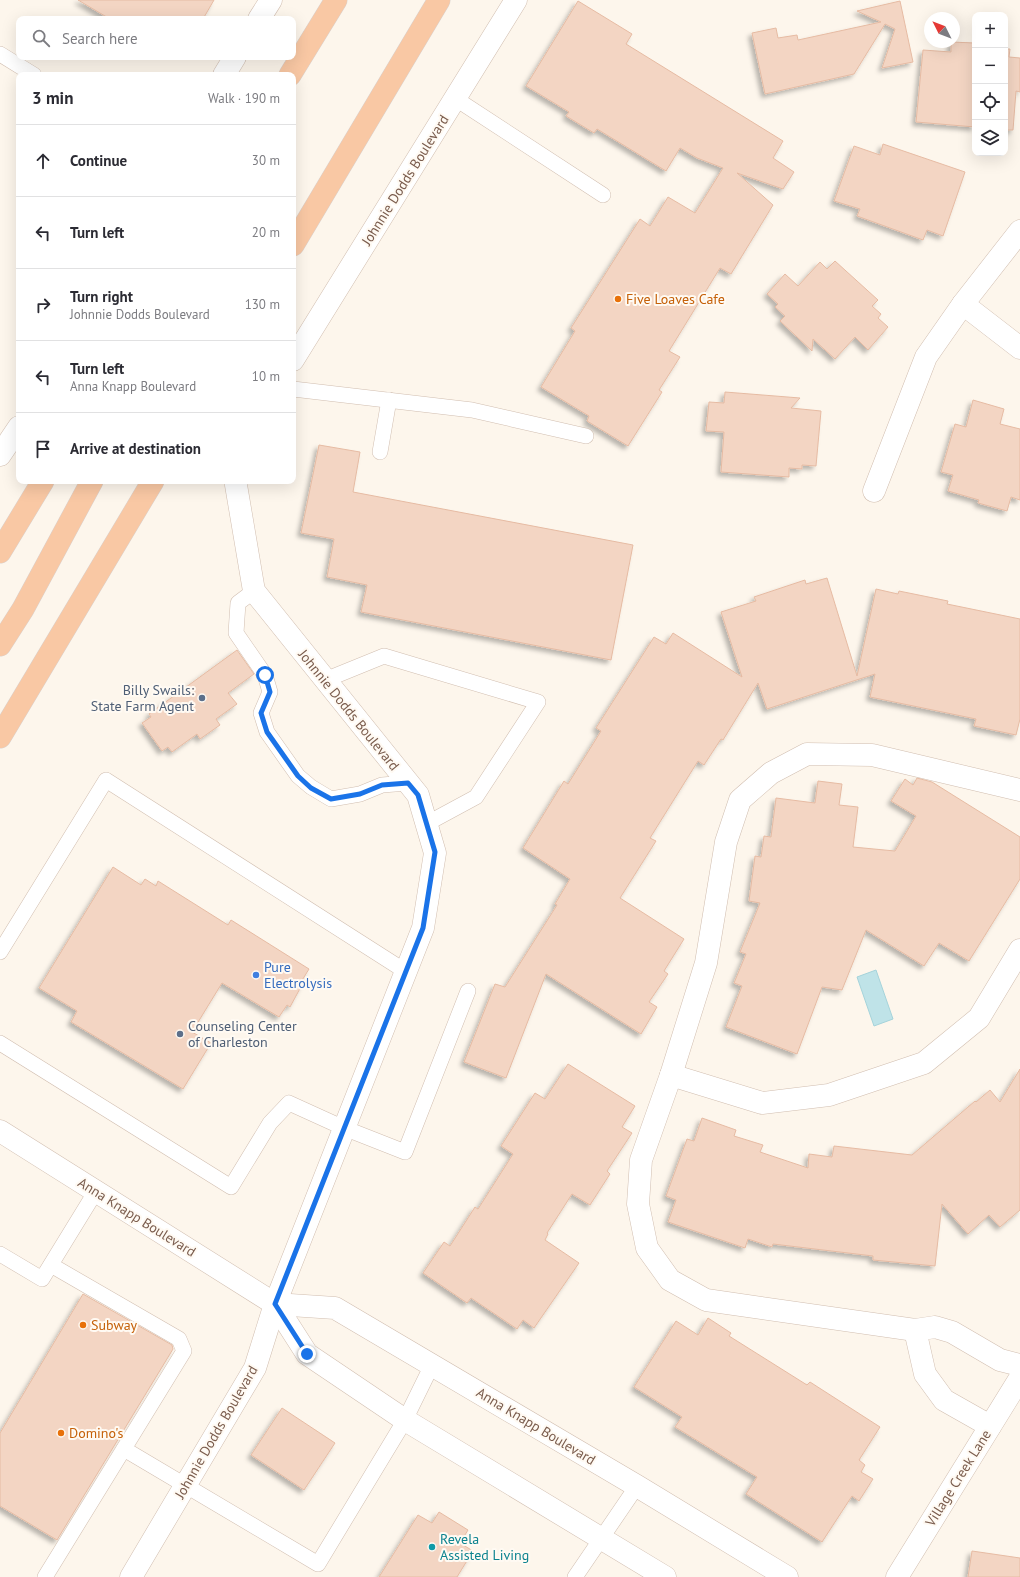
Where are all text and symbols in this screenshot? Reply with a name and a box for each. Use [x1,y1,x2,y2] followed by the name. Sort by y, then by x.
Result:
[924,12,960,48] north arrow
[972,12,1008,156] map controls
[972,12,1008,48] button: +
[16,16,296,60] search box
[30,27,52,49] icon: search
[62,29,138,48] text: Search here
[972,48,1008,84] button: −
[972,84,1008,120] button: locate
[32,87,73,109] text: 3 min
[208,90,280,107] text: Walk · 190 m
[357,111,453,249] street label: Johnnie Dodds Boulevard
[972,120,1008,156] button: layers
[32,150,54,172] icon: ahead
[70,151,127,170] text: Continue
[252,152,280,169] text: 30 m
[32,222,54,244] icon: left
[70,223,124,242] text: Turn left
[252,224,280,241] text: 20 m
[70,287,133,306] text: Turn right
[626,290,725,308] place label: Five Loaves Cafe
[32,294,54,316] icon: right
[613,294,623,304] marker: Five Loaves Cafe
[245,296,280,313] text: 130 m
[70,306,210,323] text: Johnnie Dodds Boulevard
[70,359,124,378] text: Turn left
[32,366,54,388] icon: left
[252,368,280,385] text: 10 m
[70,378,196,395] text: Anna Knapp Boulevard
[32,438,54,460] icon: arrive
[70,439,201,458] text: Arrive at destination
[294,645,403,774] street label: Johnnie Dodds Boulevard
[256,666,274,684] route start
[91,681,194,715] place label: Billy Swails: State Farm Agent
[197,693,207,703] marker: Billy Swails: State Farm Agent
[264,958,332,992] place label: Pure Electrolysis
[251,970,261,980] marker: Pure Electrolysis
[188,1017,297,1051] place label: Counseling Center of Charleston
[175,1029,185,1039] marker: Counseling Center of Charleston
[75,1173,199,1261] street label: Anna Knapp Boulevard
[91,1316,138,1334] place label: Subway
[78,1320,88,1330] marker: Subway
[298,1345,316,1363] route end
[170,1362,261,1503] street label: Johnnie Dodds Boulevard
[473,1383,599,1469] street label: Anna Knapp Boulevard
[69,1424,123,1442] place label: Domino's
[921,1426,995,1530] street label: Village Creek Lane
[56,1428,66,1438] marker: Domino's
[440,1530,529,1564] place label: Revela Assisted Living
[427,1542,437,1552] marker: Revela Assisted Living

